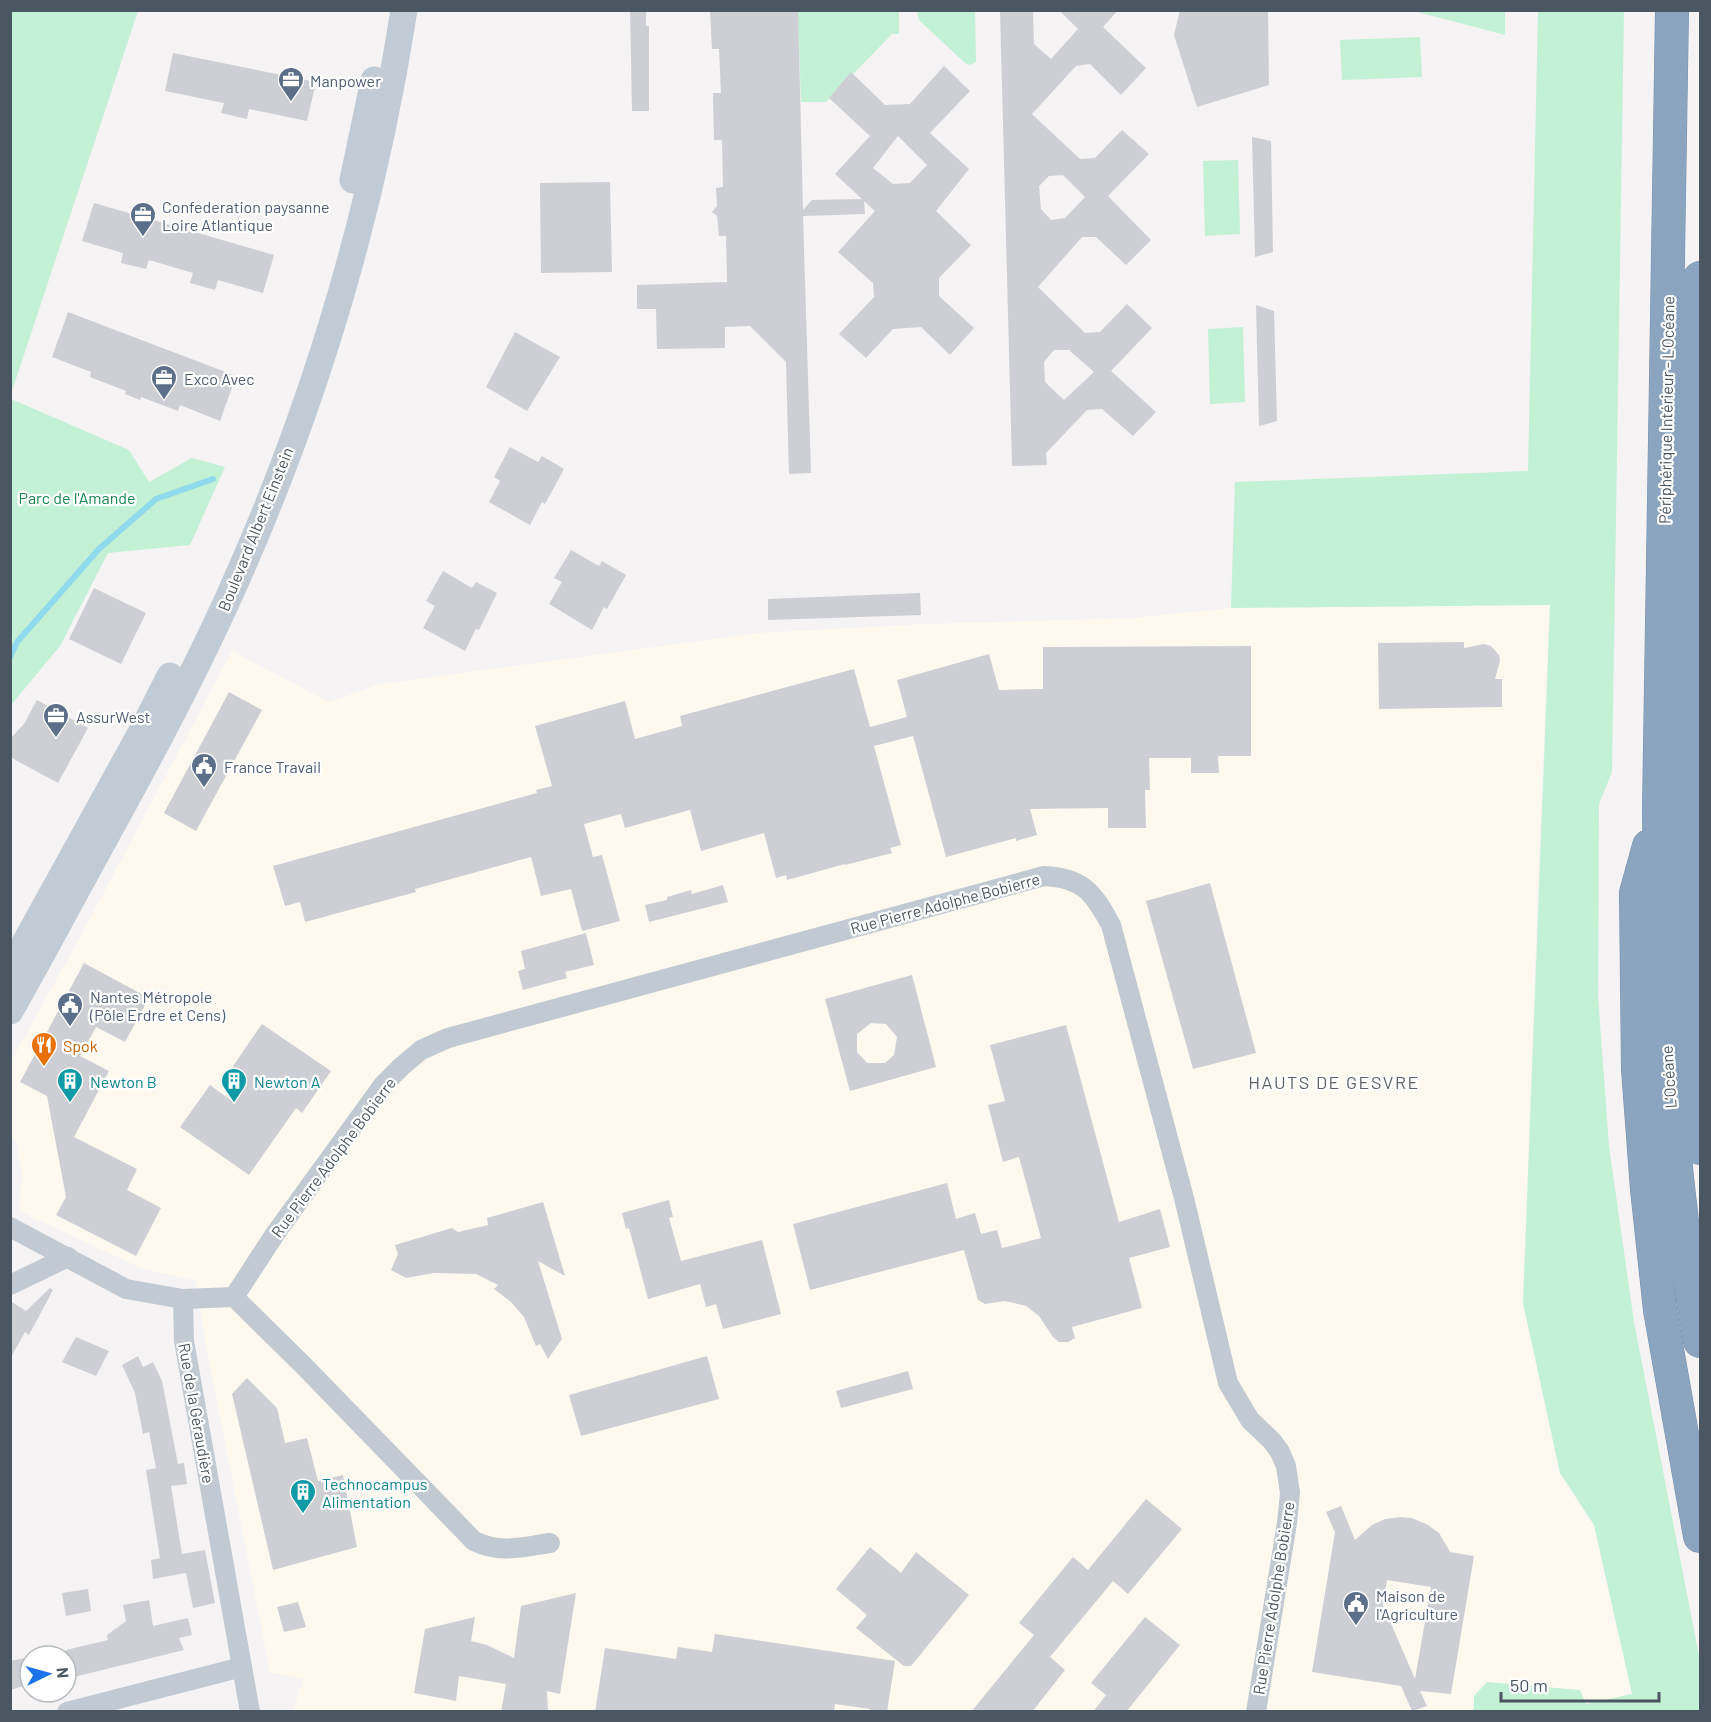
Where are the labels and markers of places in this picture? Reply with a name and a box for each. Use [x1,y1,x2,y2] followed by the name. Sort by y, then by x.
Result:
[276,65,306,103] office icon: Manpower
[310,71,381,90] place label: Manpower
[162,197,329,234] place label: Confederation paysanne Loire Atlantique
[128,200,158,238] office icon: Confederation paysanne Loire Atlantique
[149,363,179,401] office icon: Exco Avec
[184,369,255,388] place label: Exco Avec
[41,701,71,739] office icon: AssurWest
[76,707,150,726] place label: AssurWest
[189,751,219,789] public building icon: France Travail
[224,757,321,776] place label: France Travail
[89,987,226,1024] place label: Nantes Métropole (Pôle Erdre et Cens)
[55,990,85,1028] public building icon: Nantes Métropole (Pôle Erdre et Cens)
[29,1030,59,1068] restaurant icon: Spok
[63,1036,98,1055] place label: Spok
[55,1066,85,1104] building icon: Newton B
[219,1066,249,1104] building icon: Newton A
[90,1072,157,1091] place label: Newton B
[254,1072,321,1091] place label: Newton A
[322,1474,428,1511] place label: Technocampus Alimentation
[288,1477,318,1515] building icon: Technocampus Alimentation
[1376,1586,1458,1623] place label: Maison de l'Agriculture
[1341,1589,1371,1627] public building icon: Maison de l'Agriculture

